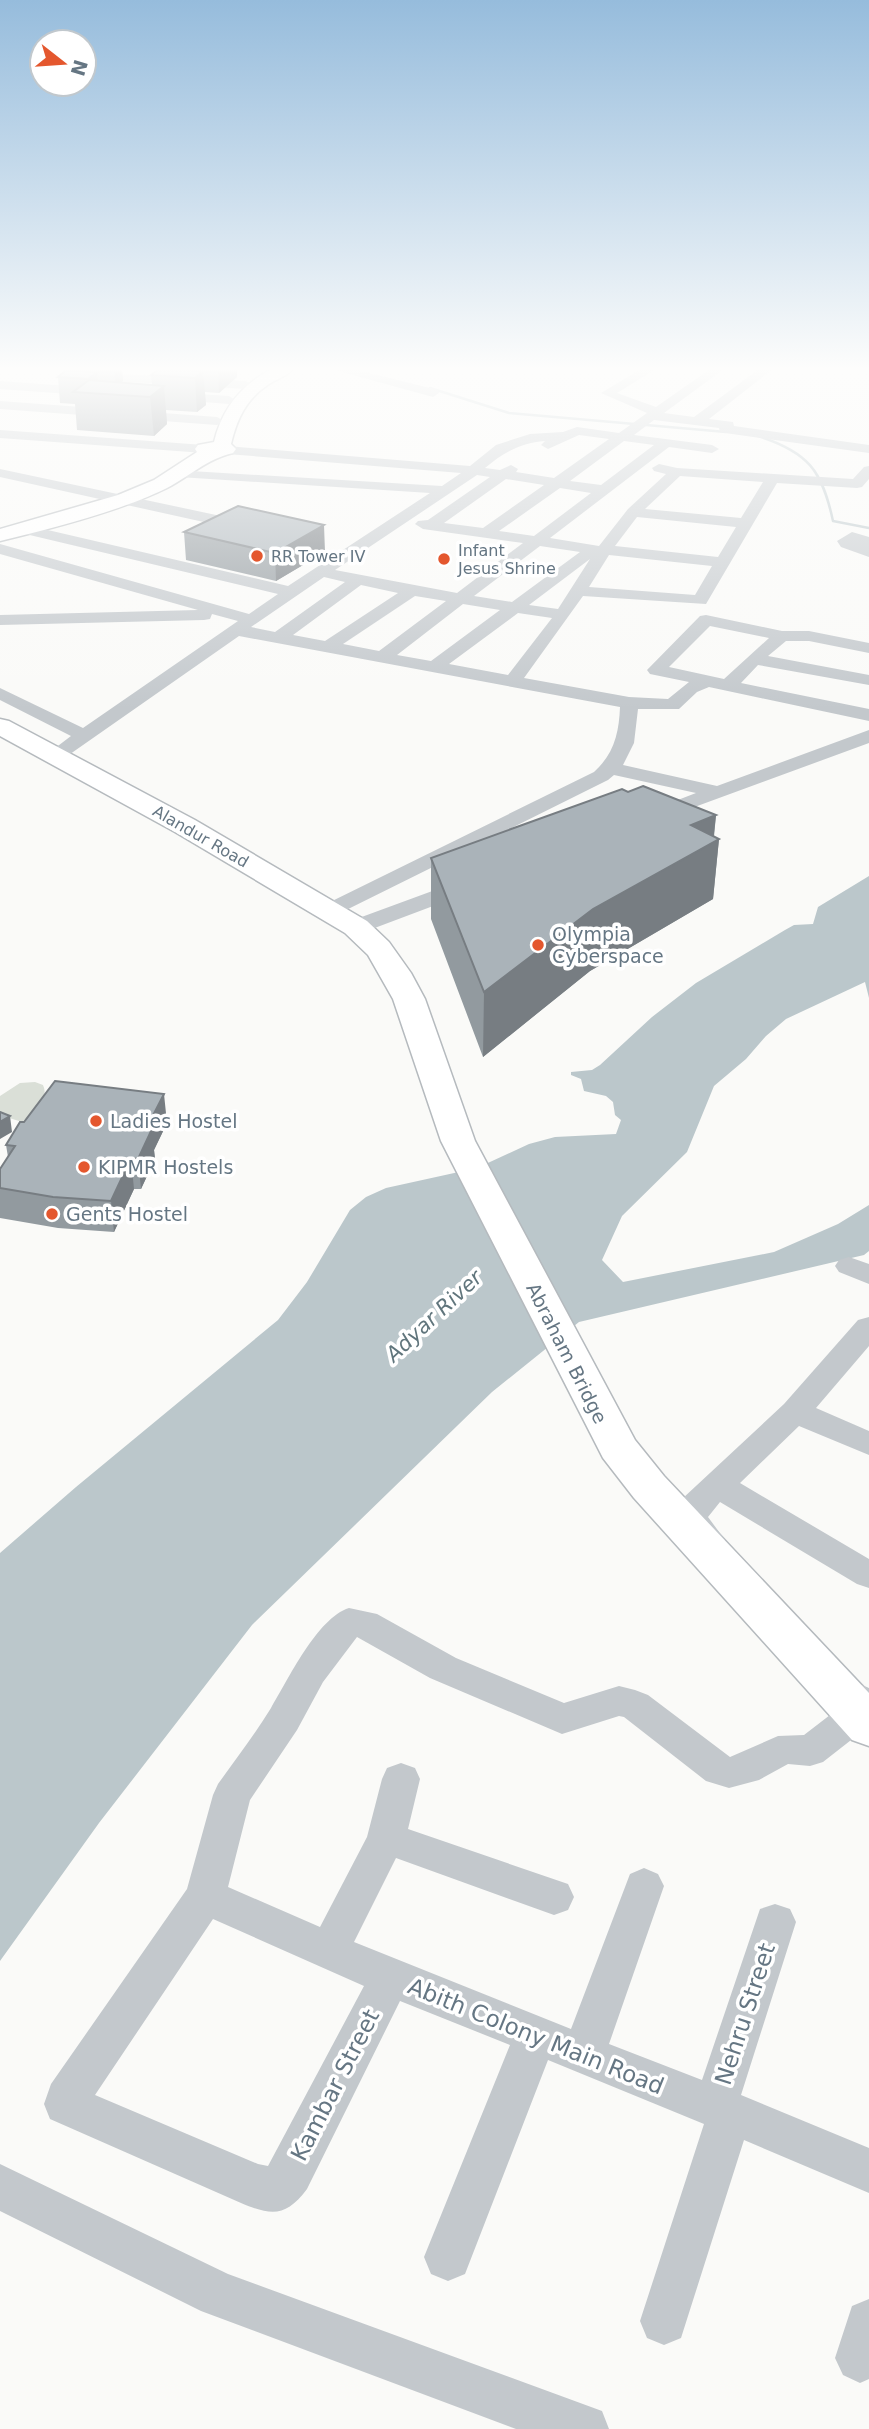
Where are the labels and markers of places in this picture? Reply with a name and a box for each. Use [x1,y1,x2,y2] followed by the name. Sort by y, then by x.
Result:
[457,541,556,578] place label: Infant Jesus Shrine
[271,547,365,566] place label: RR Tower IV
[249,548,265,564] marker: RR Tower IV
[436,551,452,567] marker: Infant Jesus Shrine
[552,923,664,967] place label: Olympia Cyberspace
[530,937,546,953] marker: Olympia Cyberspace
[110,1110,237,1132] place label: Ladies Hostel
[88,1113,104,1129] marker: Ladies Hostel
[98,1156,233,1178] place label: KIPMR Hostels
[76,1159,92,1175] marker: KIPMR Hostels
[66,1203,188,1225] place label: Gents Hostel
[44,1206,60,1222] marker: Gents Hostel

